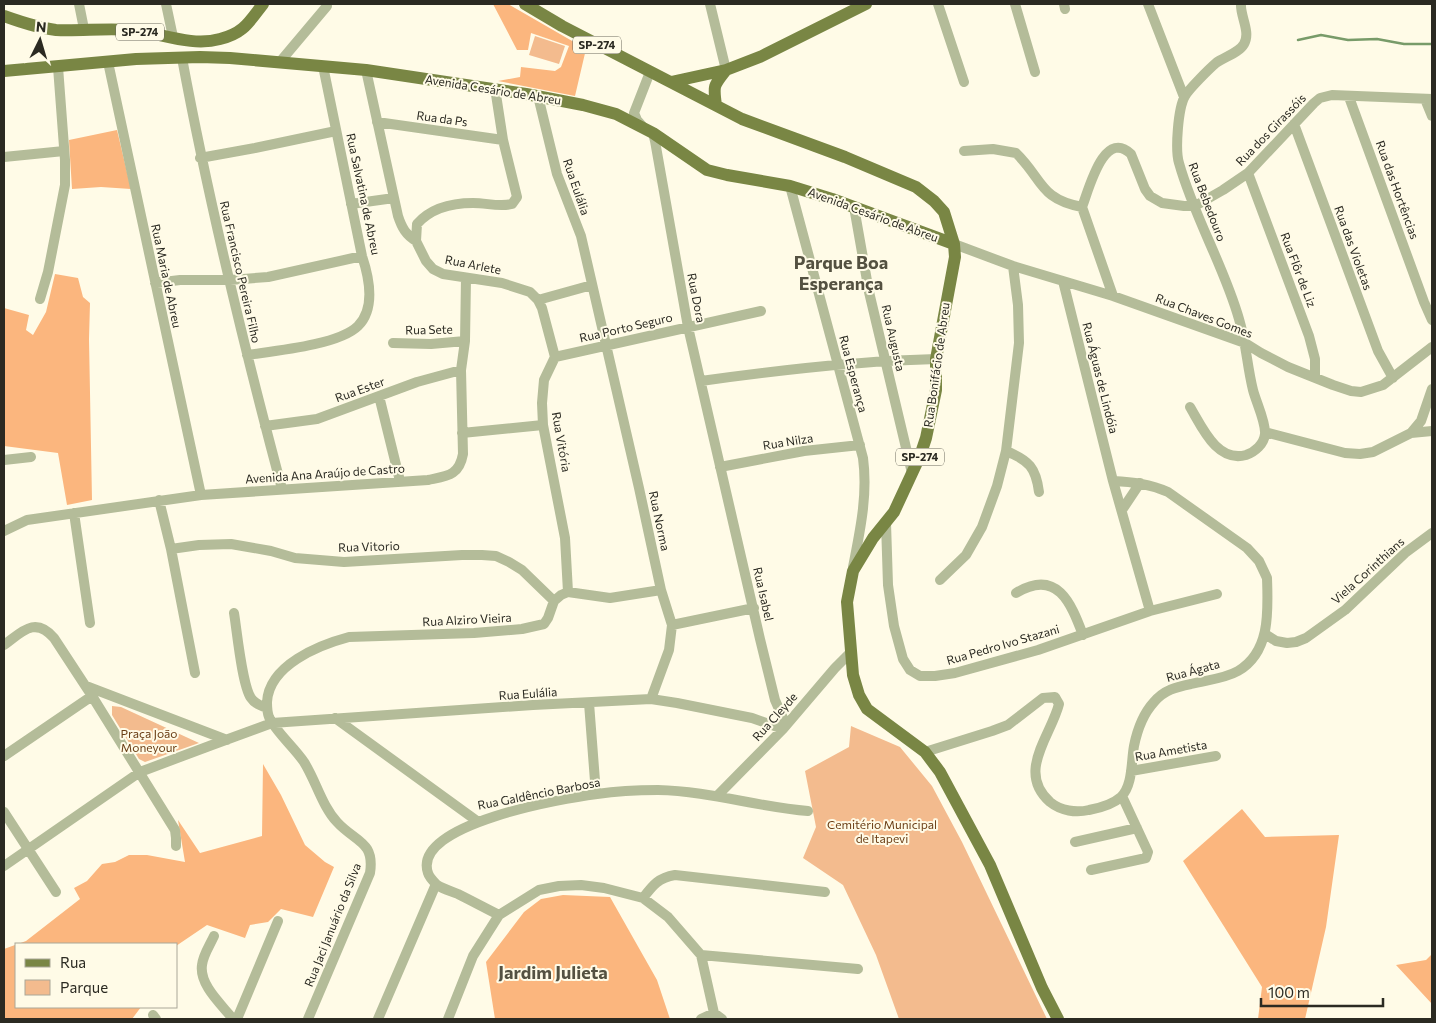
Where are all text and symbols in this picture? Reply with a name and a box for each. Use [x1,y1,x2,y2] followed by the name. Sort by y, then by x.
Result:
[15,15,65,65] north arrow
[35,18,47,35] text: N
[116,24,164,41] road number: SP-274
[573,36,621,54] road number: SP-274
[424,71,562,107] street label: Avenida Cesário de Abreu
[1232,90,1308,168] street label: Rua dos Girassóis
[416,107,469,129] street label: Rua da Ps
[344,132,384,256] street label: Rua Salvatina de Abreu
[1374,138,1422,241] street label: Rua das Hortências
[561,157,593,217] street label: Rua Eulália
[1186,160,1229,243] street label: Rua Bebedouro
[806,184,940,244] street label: Avenida Cesário de Abreu
[218,199,264,344] street label: Rua Francisco Pereira Filho
[1332,204,1376,292] street label: Rua das Violetas
[149,223,185,329] street label: Rua Maria de Abreu
[1278,230,1320,309] street label: Rua Flôr de Liz
[794,251,888,294] district label: Parque Boa Esperança
[444,252,502,276] street label: Rua Arlete
[685,272,709,324] street label: Rua Dora
[1154,290,1255,340] street label: Rua Chaves Gomes
[920,301,952,428] street label: Rua Bonifácio de Abreu
[880,303,908,372] street label: Rua Augusta
[578,310,674,345] street label: Rua Porto Seguro
[1080,321,1122,435] street label: Rua Águas de Lindóia
[405,322,453,336] street label: Rua Sete
[837,334,871,414] street label: Rua Esperança
[333,374,387,404] street label: Rua Ester
[550,411,574,473] street label: Rua Vitória
[762,430,814,452] street label: Rua Nilza
[896,448,944,466] road number: SP-274
[245,460,405,486] street label: Avenida Ana Araújo de Castro
[647,489,673,552] street label: Rua Norma
[1328,534,1407,607] street label: Viela Corinthians
[338,538,400,554] street label: Rua Vitorio
[751,565,777,622] street label: Rua Isabel
[422,610,512,628] street label: Rua Alziro Vieira
[945,621,1061,667] street label: Rua Pedro Ivo Stazani
[1164,656,1221,684] street label: Rua Ágata
[498,684,558,702] street label: Rua Eulália
[749,689,800,743] street label: Rua Cleyde
[120,726,178,754] park label: Praça João Moneyour
[1134,737,1208,763] street label: Rua Ametista
[476,774,601,812] street label: Rua Galdêncio Barbosa
[827,817,937,845] park label: Cemitério Municipal de Itapevi
[301,861,364,989] street label: Rua Jaci Januário da Silva
[15,943,178,1008] legend
[60,953,86,971] text: Rua
[498,961,608,983] district label: Jardim Julieta
[1261,976,1384,1008] scale bar
[60,978,108,996] text: Parque
[1268,983,1310,1001] text: 100 m

